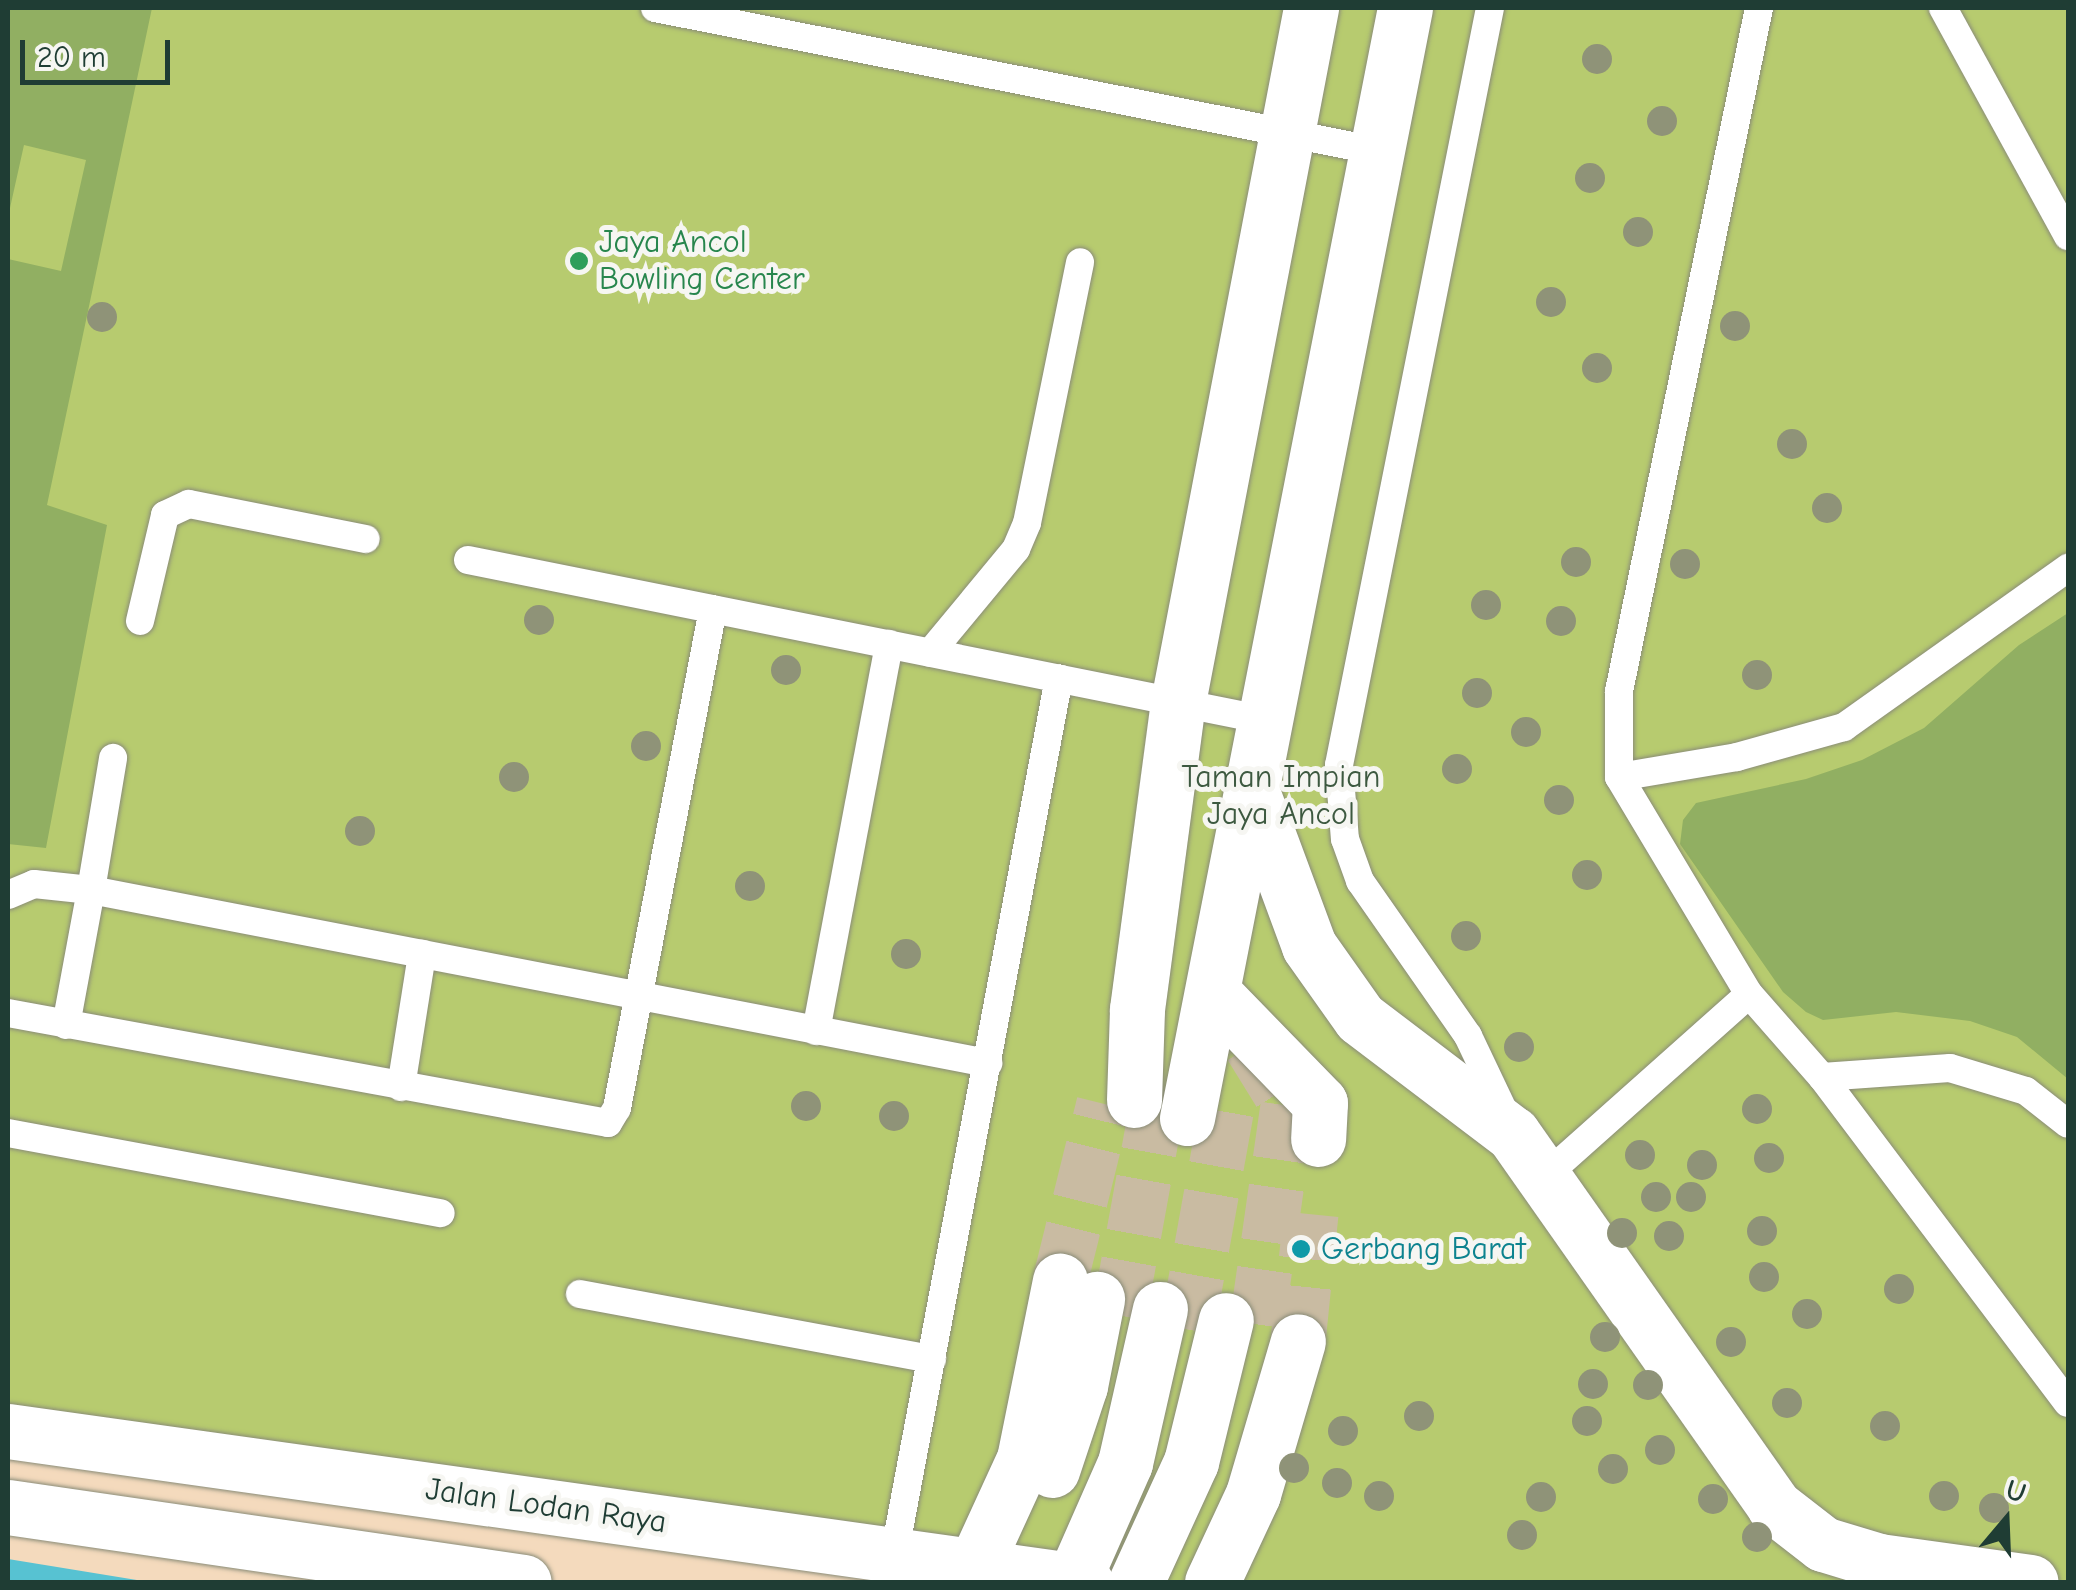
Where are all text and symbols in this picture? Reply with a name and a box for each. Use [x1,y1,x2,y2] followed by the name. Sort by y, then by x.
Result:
[25,20,175,82] scale bar
[37,40,106,75] text: 20 m
[599,224,805,299] place label: Jaya Ancol Bowling Center
[568,250,590,272] marker: Jaya Ancol Bowling Center
[1181,759,1381,834] park label: Taman Impian Jaya Ancol
[1321,1230,1526,1268] place label: Gerbang Barat
[1290,1238,1312,1260] marker: Gerbang Barat
[423,1470,669,1542] street label: Jalan Lodan Raya
[1956,1470,2056,1570] north arrow
[2002,1473,2030,1510] text: U

